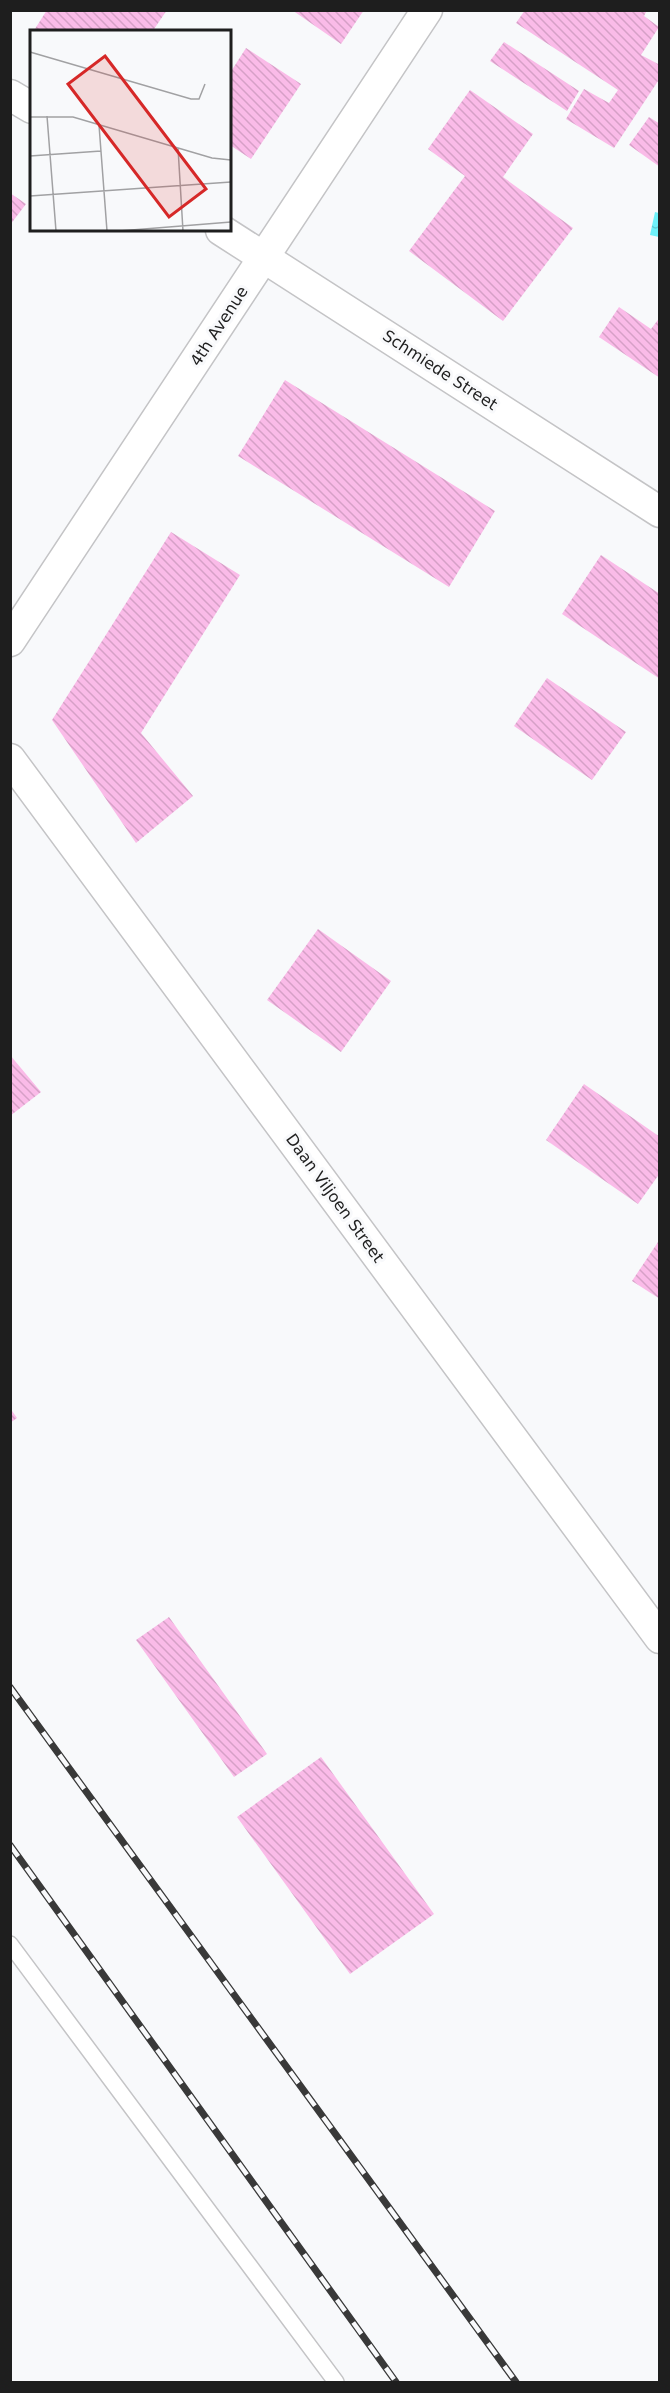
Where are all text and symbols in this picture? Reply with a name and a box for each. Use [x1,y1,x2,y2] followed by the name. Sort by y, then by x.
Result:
[30,30,231,231] inset map
[186,283,252,369] street label: 4th Avenue
[379,326,501,414] street label: Schmiede Street
[282,1130,388,1266] street label: Daan Viljoen Street

